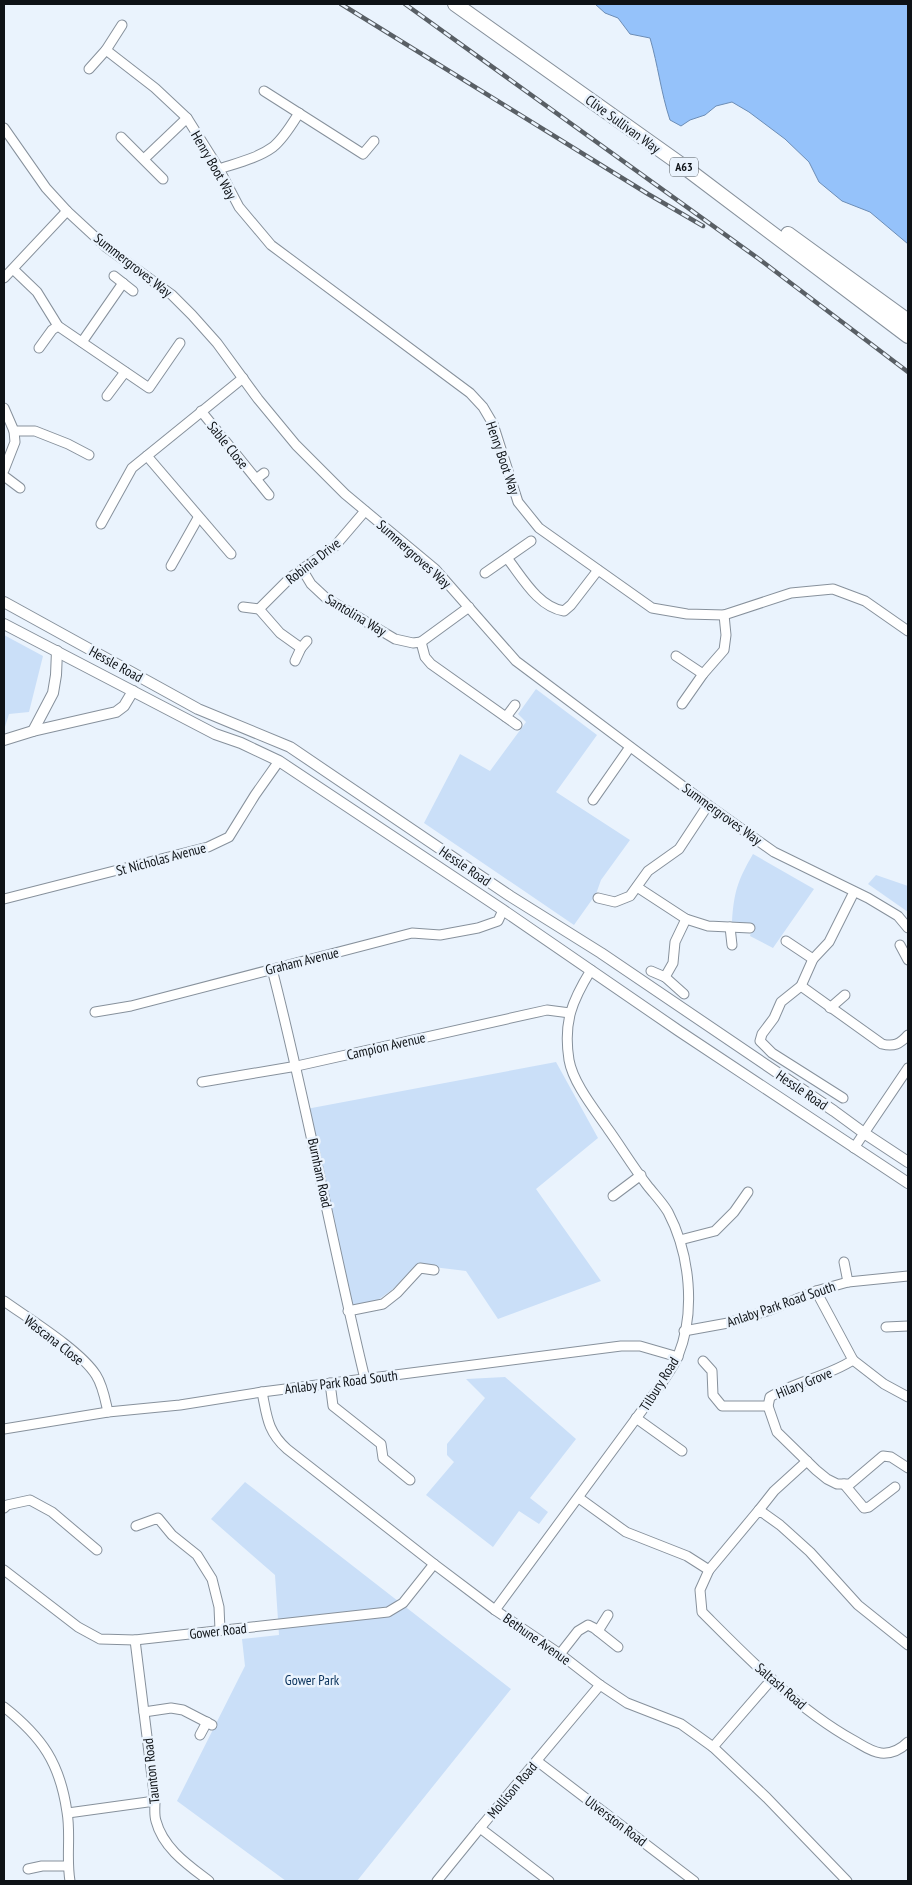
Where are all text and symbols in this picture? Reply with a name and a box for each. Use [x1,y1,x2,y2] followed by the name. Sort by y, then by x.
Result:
[582,91,665,158] street label: Clive Sullivan Way
[187,128,241,203] street label: Henry Boot Way
[670,158,698,176] road number: A63
[90,229,176,302] street label: Summergroves Way
[203,418,253,473] street label: Sable Close
[482,419,524,498] street label: Henry Boot Way
[373,516,456,593] street label: Summergroves Way
[282,534,344,588] street label: Robinia Drive
[322,590,390,641] street label: Santolina Way
[86,642,146,686] street label: Hessle Road
[679,779,766,849] street label: Summergroves Way
[114,838,208,880] street label: St Nicholas Avenue
[436,842,494,890] street label: Hessle Road
[263,943,341,979] street label: Graham Avenue
[345,1028,427,1064] street label: Campion Avenue
[773,1066,831,1114] street label: Hessle Road
[304,1137,336,1209] street label: Burnham Road
[724,1277,838,1331] street label: Anlaby Park Road South
[21,1311,88,1369] street label: Wascana Close
[635,1354,683,1414] street label: Tilbury Road
[773,1364,835,1402] street label: Hilary Grove
[283,1366,399,1398] street label: Anlaby Park Road South
[500,1609,574,1669] street label: Bethune Avenue
[189,1619,247,1643] street label: Gower Road
[752,1659,810,1713] street label: Saltash Road
[285,1671,340,1689] park label: Gower Park
[139,1737,163,1805] street label: Taunton Road
[483,1758,541,1822] street label: Mollison Road
[581,1792,651,1850] street label: Ulverston Road

